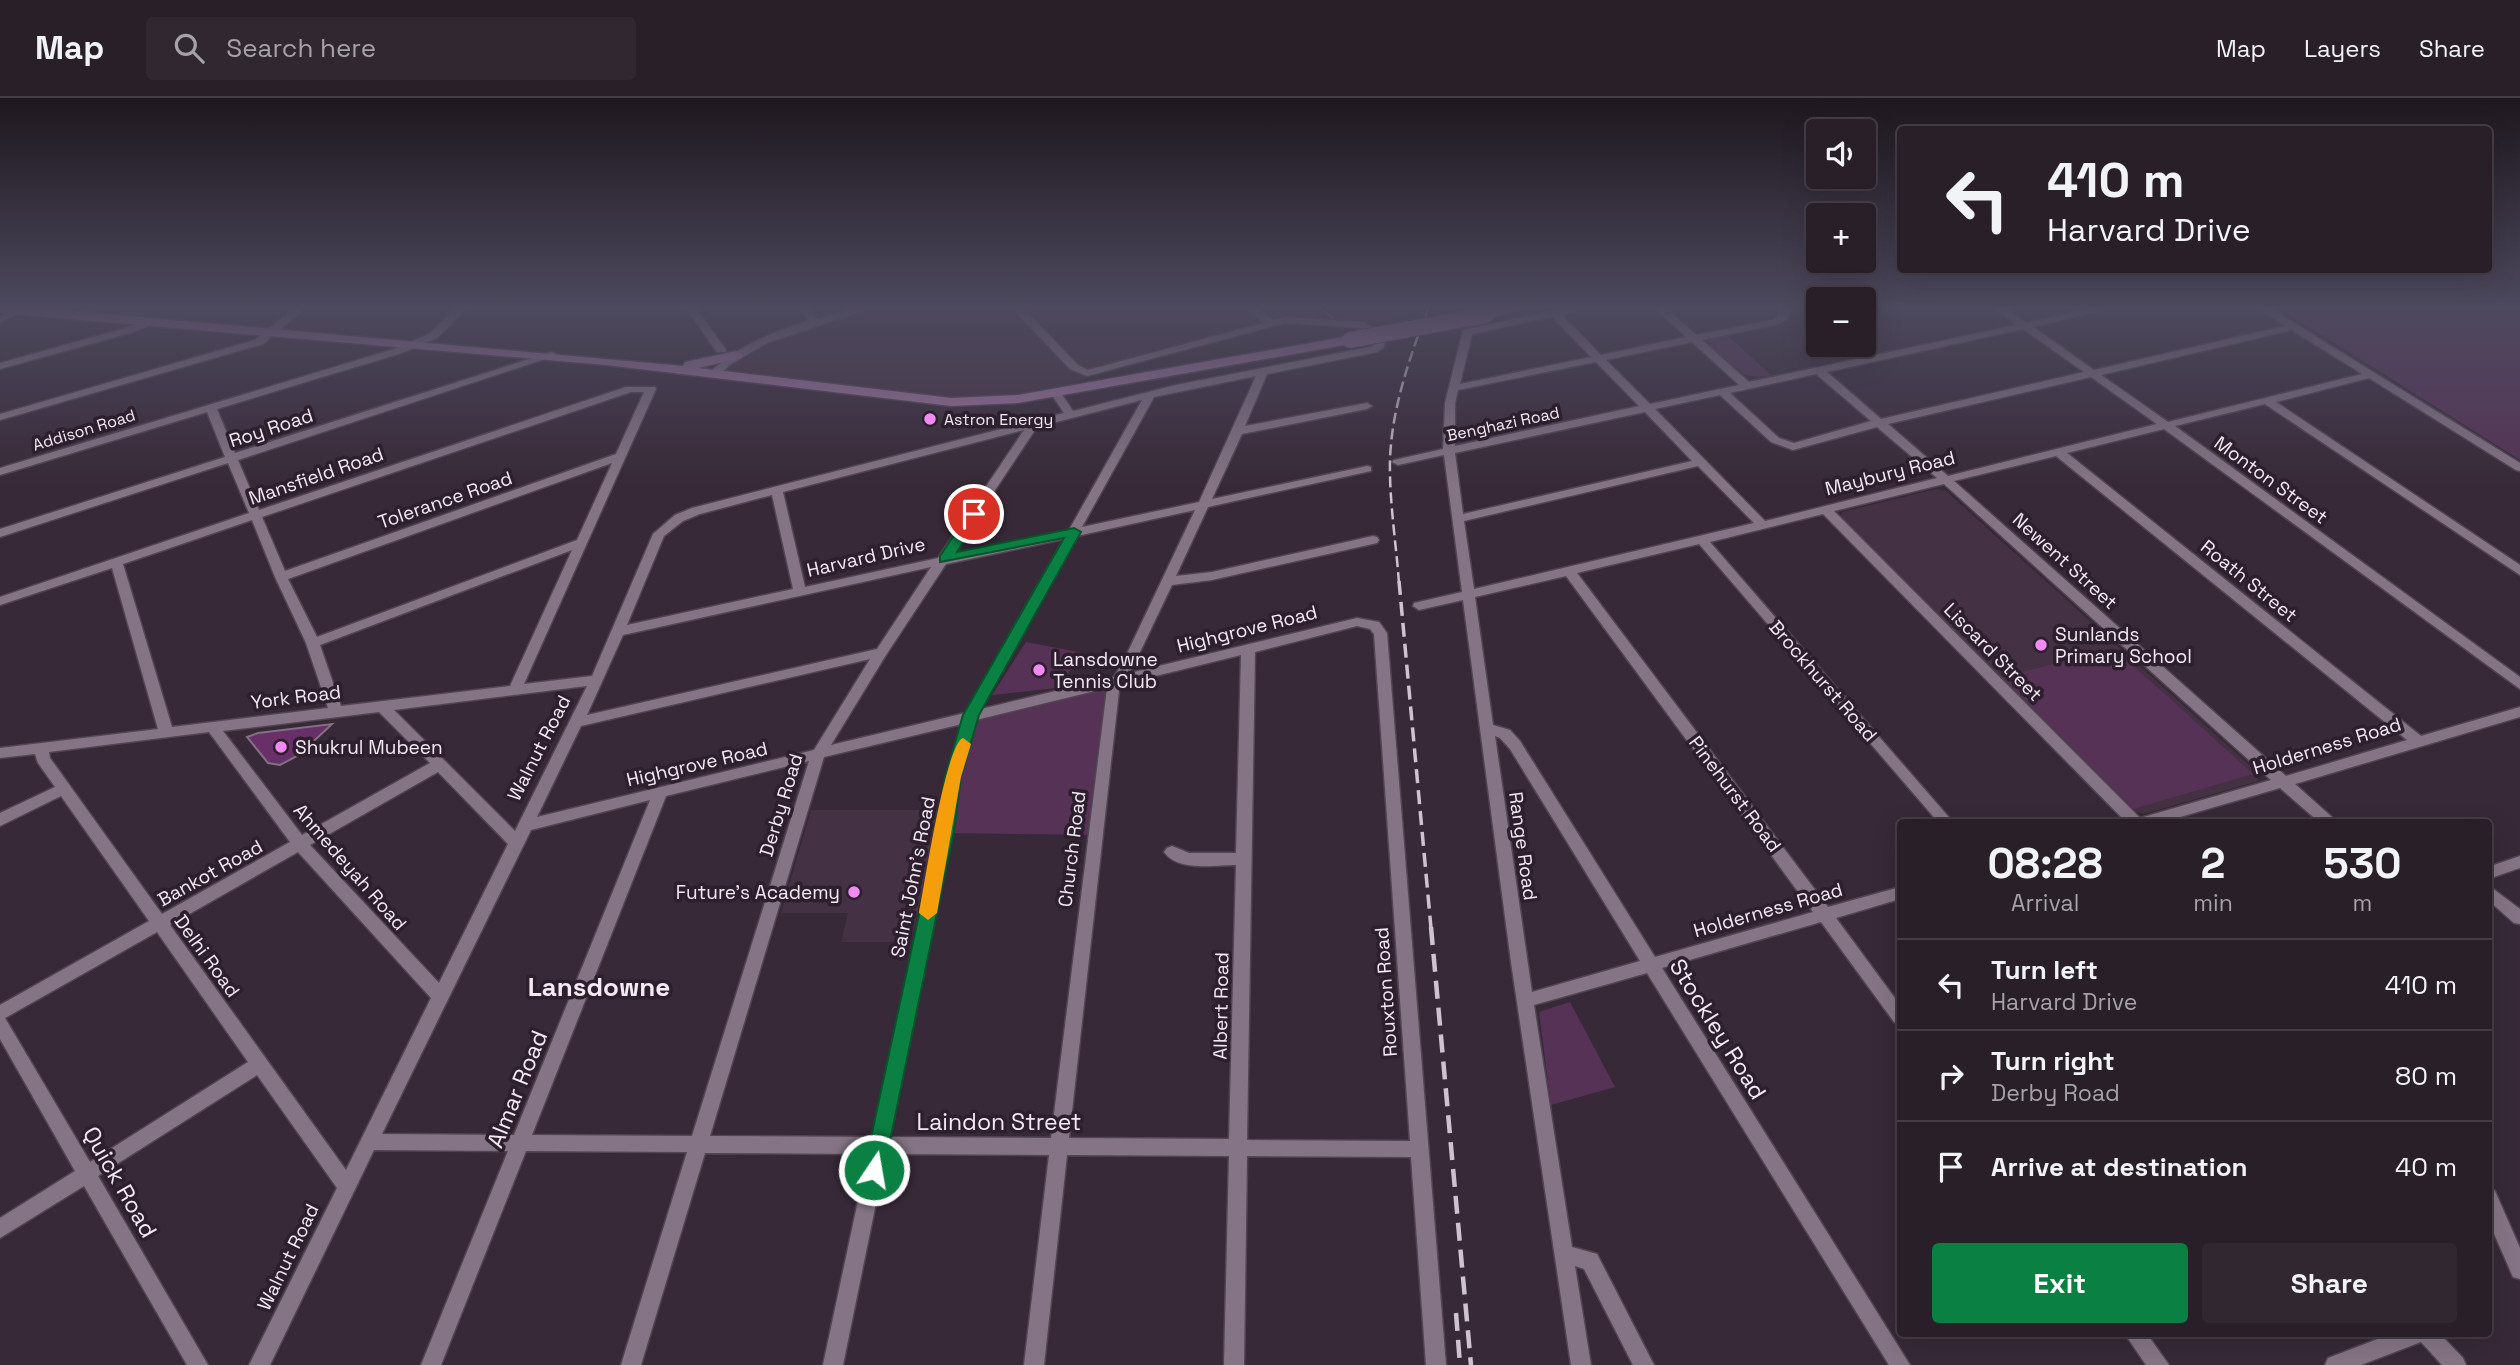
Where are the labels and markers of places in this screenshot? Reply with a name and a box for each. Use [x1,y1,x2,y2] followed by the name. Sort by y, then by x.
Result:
[944,409,1053,430] place label: Astron Energy
[922,411,938,427] marker: Astron Energy
[944,484,1004,544] pin
[2055,622,2192,669] place label: Sunlands Primary School
[2033,637,2049,653] marker: Sunlands Primary School
[1053,647,1158,694] place label: Lansdowne Tennis Club
[1031,662,1047,678] marker: Lansdowne Tennis Club
[295,735,443,760] place label: Shukrul Mubeen
[273,739,289,755] marker: Shukrul Mubeen
[676,880,840,905] place label: Future's Academy
[846,884,862,900] marker: Future's Academy

